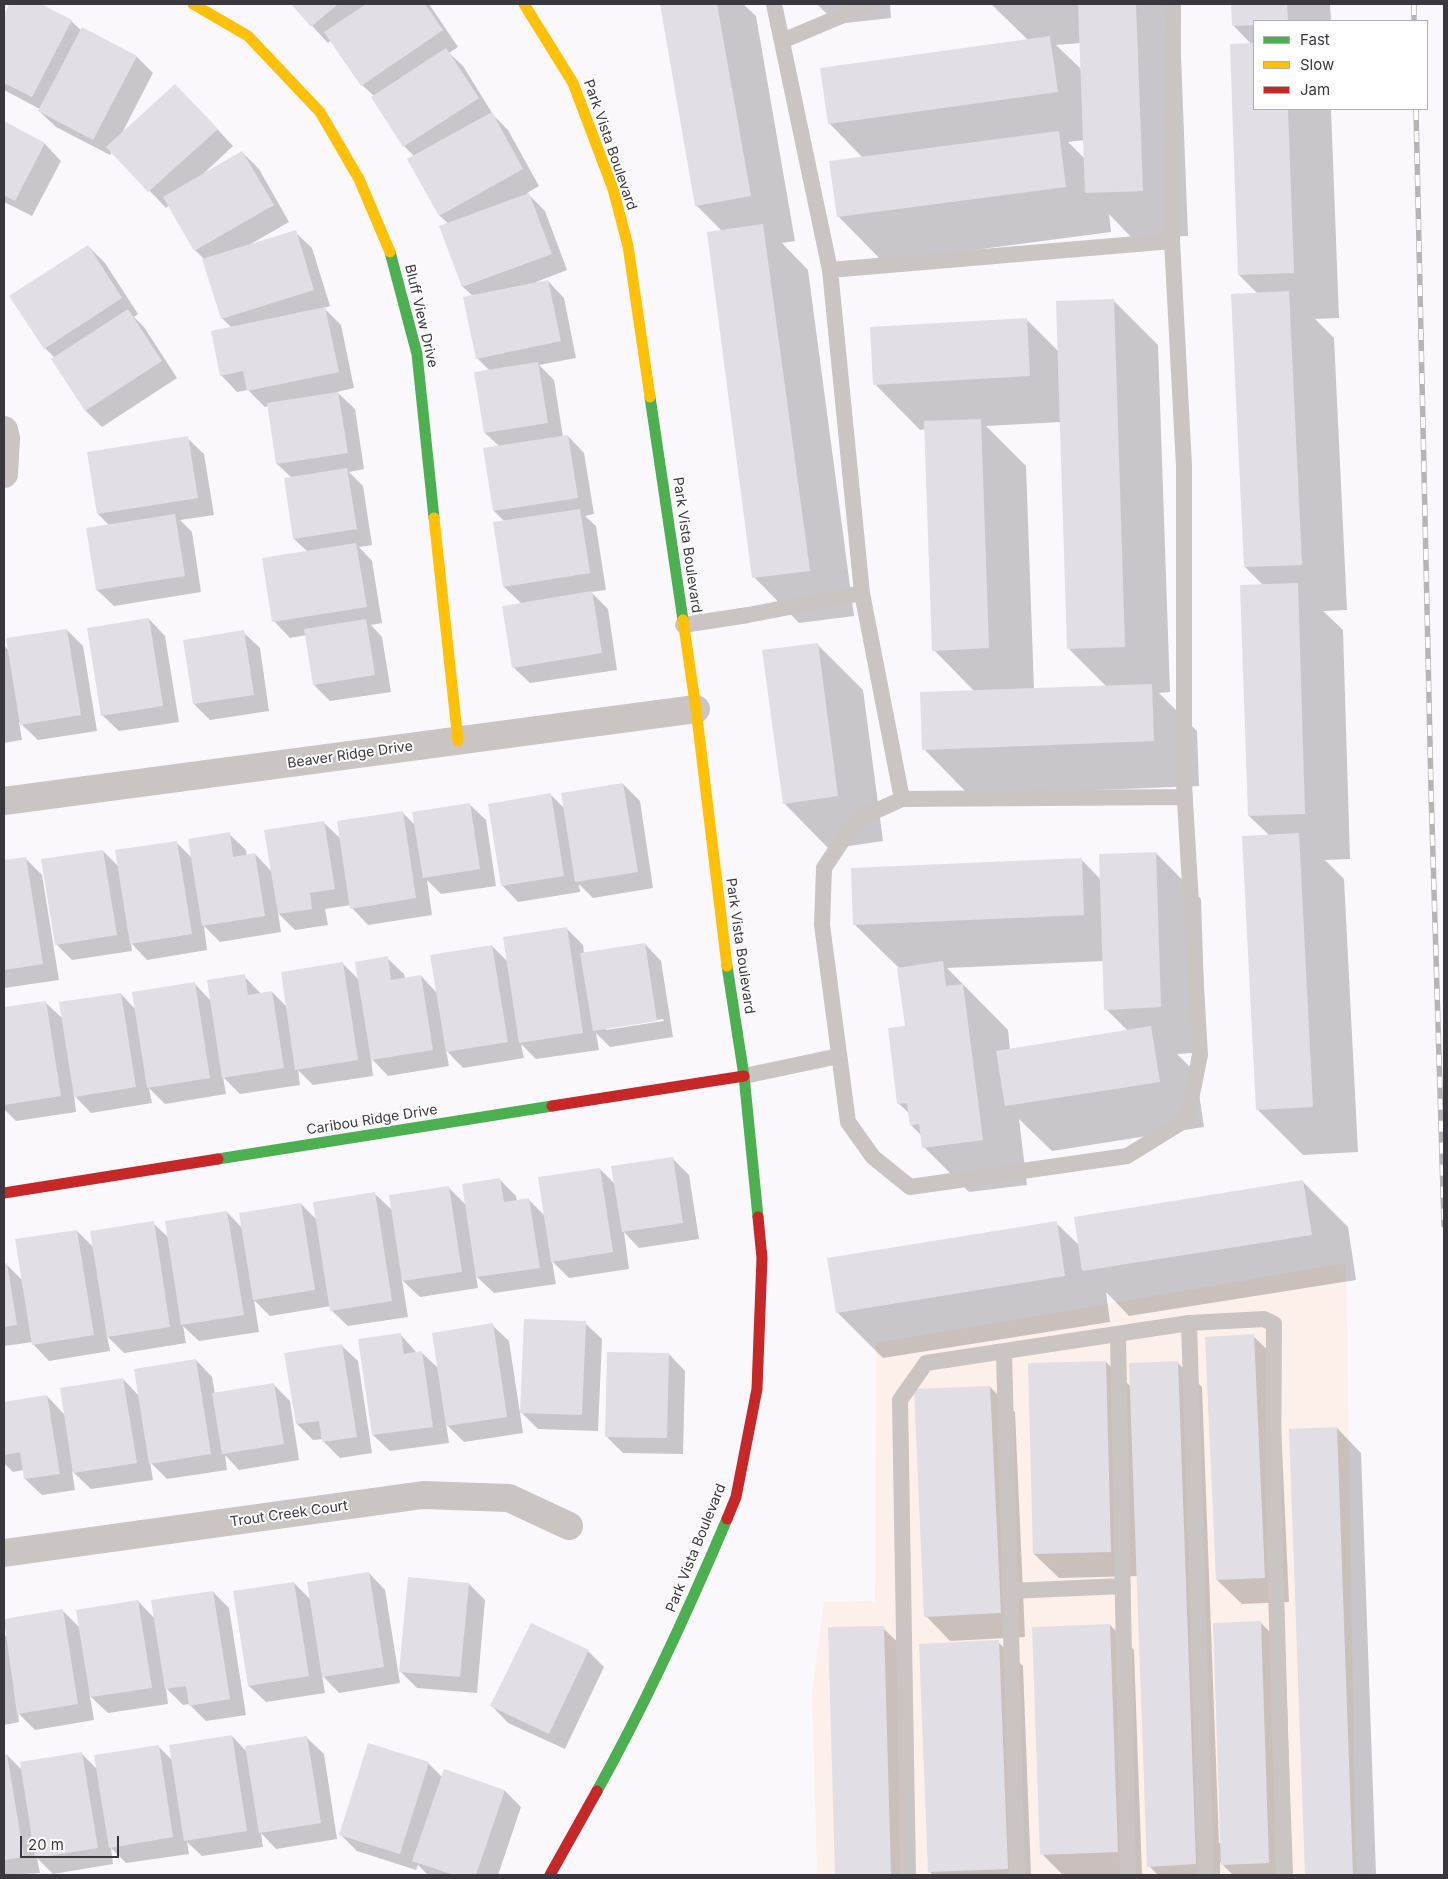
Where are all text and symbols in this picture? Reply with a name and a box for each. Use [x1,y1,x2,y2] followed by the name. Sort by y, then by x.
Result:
[1253,20,1428,110] legend
[1300,30,1330,49] text: Fast
[1300,55,1334,74] text: Slow
[580,77,640,213] street label: Park Vista Boulevard
[1300,80,1330,99] text: Jam
[401,263,441,369] street label: Bluff View Drive
[669,476,705,614] street label: Park Vista Boulevard
[286,738,414,772] street label: Beaver Ridge Drive
[722,877,758,1015] street label: Park Vista Boulevard
[305,1101,439,1139] street label: Caribou Ridge Drive
[663,1481,729,1615] street label: Park Vista Boulevard
[229,1497,349,1531] street label: Trout Creek Court
[22,1826,121,1858] scale bar
[28,1835,64,1854] text: 20 m

